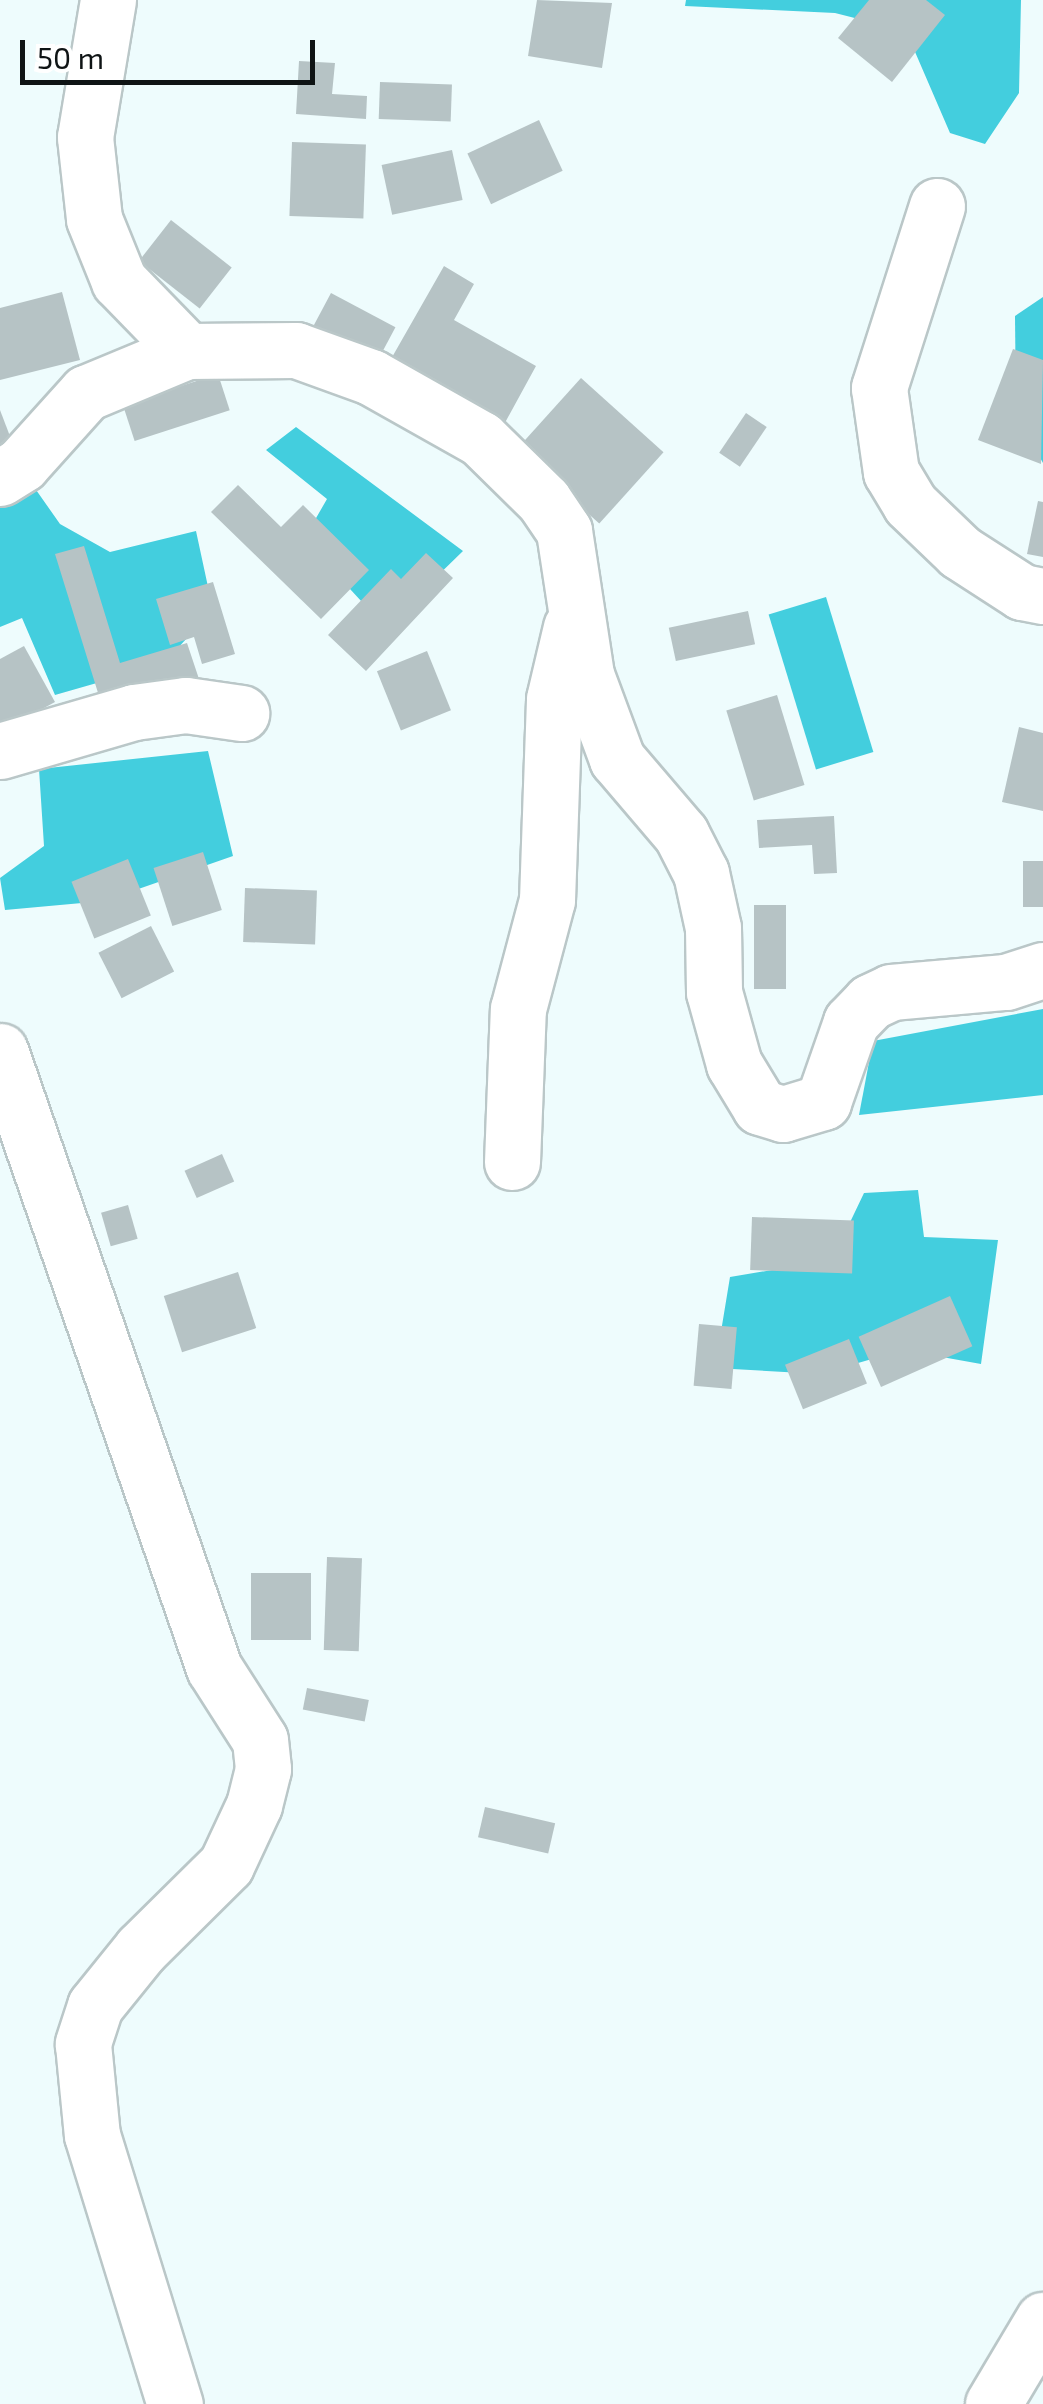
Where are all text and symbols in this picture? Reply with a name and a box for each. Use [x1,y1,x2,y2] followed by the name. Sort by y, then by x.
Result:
[25,20,320,82] scale bar
[37,39,104,75] text: 50 m

